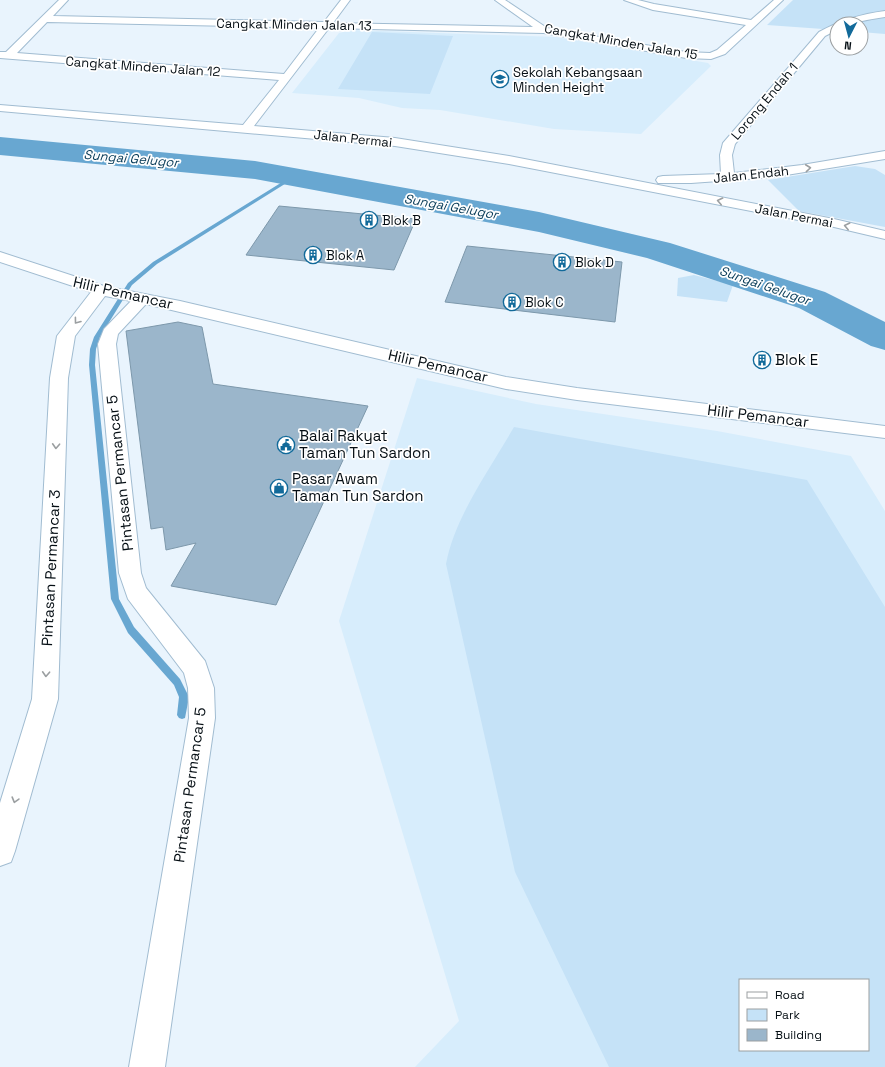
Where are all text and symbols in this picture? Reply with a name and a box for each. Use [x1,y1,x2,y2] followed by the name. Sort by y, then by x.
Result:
[216,15,372,34] street label: Cangkat Minden Jalan 13
[829,16,869,56] north arrow
[543,20,699,63] street label: Cangkat Minden Jalan 15
[844,39,852,53] text: N
[65,53,221,80] street label: Cangkat Minden Jalan 12
[727,59,802,143] street label: Lorong Endah 1
[513,64,643,96] place label: Sekolah Kebangsaan Minden Height
[490,69,510,89] school or university icon: Sekolah Kebangsaan Minden Height
[313,126,393,151] street label: Jalan Permai
[83,146,181,171] water label: Sungai Gelugor
[712,162,790,187] street label: Jalan Endah
[805,164,811,173] one-way arrow
[403,190,501,223] water label: Sungai Gelugor
[716,197,723,205] one-way arrow
[754,200,834,231] street label: Jalan Permai
[359,210,379,230] building icon: Blok B
[382,212,421,229] place label: Blok B
[844,222,850,230] one-way arrow
[303,245,323,265] building icon: Blok A
[326,247,364,264] place label: Blok A
[552,252,572,272] building icon: Blok D
[575,254,614,271] place label: Blok D
[717,262,814,310] water label: Sungai Gelugor
[71,272,175,313] street label: Hilir Pemancar
[502,292,522,312] building icon: Blok C
[525,294,564,311] place label: Blok C
[75,316,82,323] one-way arrow
[386,345,490,386] street label: Hilir Pemancar
[752,350,772,370] building icon: Blok E
[775,350,818,369] place label: Blok E
[102,394,137,552] street label: Pintasan Permancar 5
[706,400,810,431] street label: Hilir Pemancar
[299,426,431,462] place label: Balai Rakyat Taman Tun Sardon
[276,435,296,455] public building icon: Balai Rakyat Taman Tun Sardon
[52,443,60,449] one-way arrow
[292,469,424,505] place label: Pasar Awam Taman Tun Sardon
[269,478,289,498] shop icon: Pasar Awam Taman Tun Sardon
[37,489,64,647] street label: Pintasan Permancar 3
[42,671,50,677] one-way arrow
[169,706,210,864] street label: Pintasan Permancar 5
[11,796,20,803] one-way arrow
[739,979,869,1051] legend
[775,987,804,1003] text: Road
[775,1007,800,1023] text: Park
[775,1027,822,1043] text: Building

